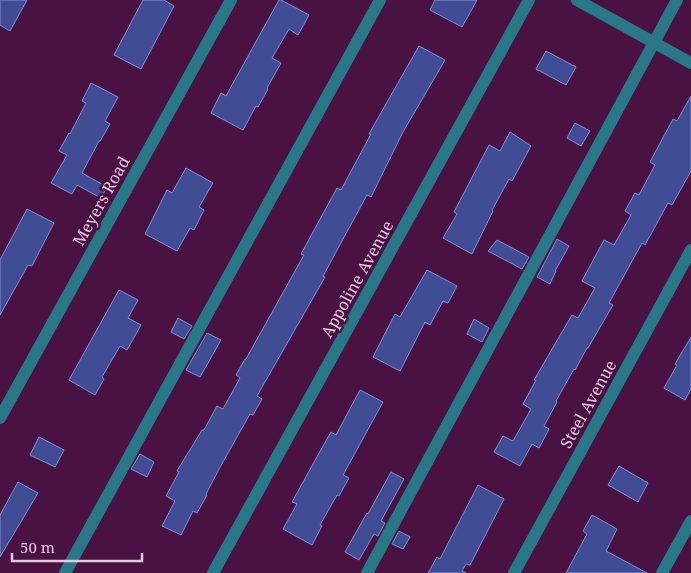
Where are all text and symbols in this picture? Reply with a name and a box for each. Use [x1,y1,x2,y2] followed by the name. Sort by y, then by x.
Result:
[67,152,135,249] street label: Meyers Road
[316,217,398,341] street label: Appoline Avenue
[555,356,621,452] street label: Steel Avenue
[12,530,142,562] scale bar
[20,537,55,557] text: 50 m

